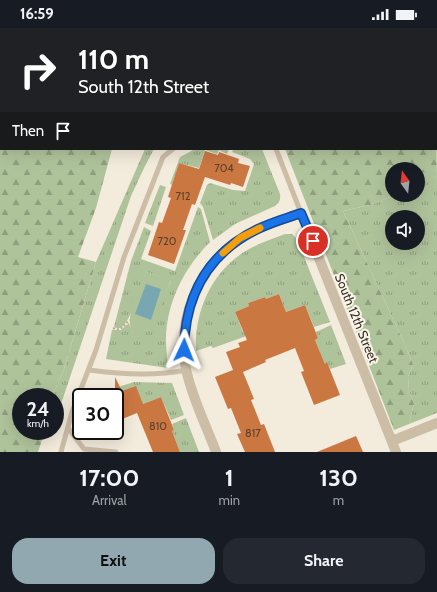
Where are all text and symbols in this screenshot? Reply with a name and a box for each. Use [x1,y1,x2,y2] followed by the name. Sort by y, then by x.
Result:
[20,5,54,23] text: 16:59
[78,42,149,76] text: 110 m
[12,44,64,96] icon: right
[78,76,209,98] text: South 12th Street
[52,120,74,142] icon: arrive
[12,122,44,140] text: Then
[214,161,234,175] house number: 704
[385,162,425,202] north arrow
[385,162,425,250] map controls
[176,189,191,203] house number: 712
[385,210,425,250] button: sound
[296,224,330,258] pin
[302,230,324,252] icon: arrive
[158,234,177,248] house number: 720
[332,271,382,365] street label: South 12th Street
[163,329,205,371] position arrow
[72,388,124,440] speed limit sign: 30
[27,397,50,421] text: 24
[27,417,49,430] text: km/h
[149,419,167,433] house number: 810
[245,426,261,440] house number: 817
[79,463,139,492] text: 17:00
[225,463,234,492] text: 1
[319,463,358,492] text: 130
[92,492,127,508] text: Arrival
[219,492,240,508] text: min
[333,492,344,508] text: m
[12,538,215,584] button: Exit
[223,538,425,584] button: Share

